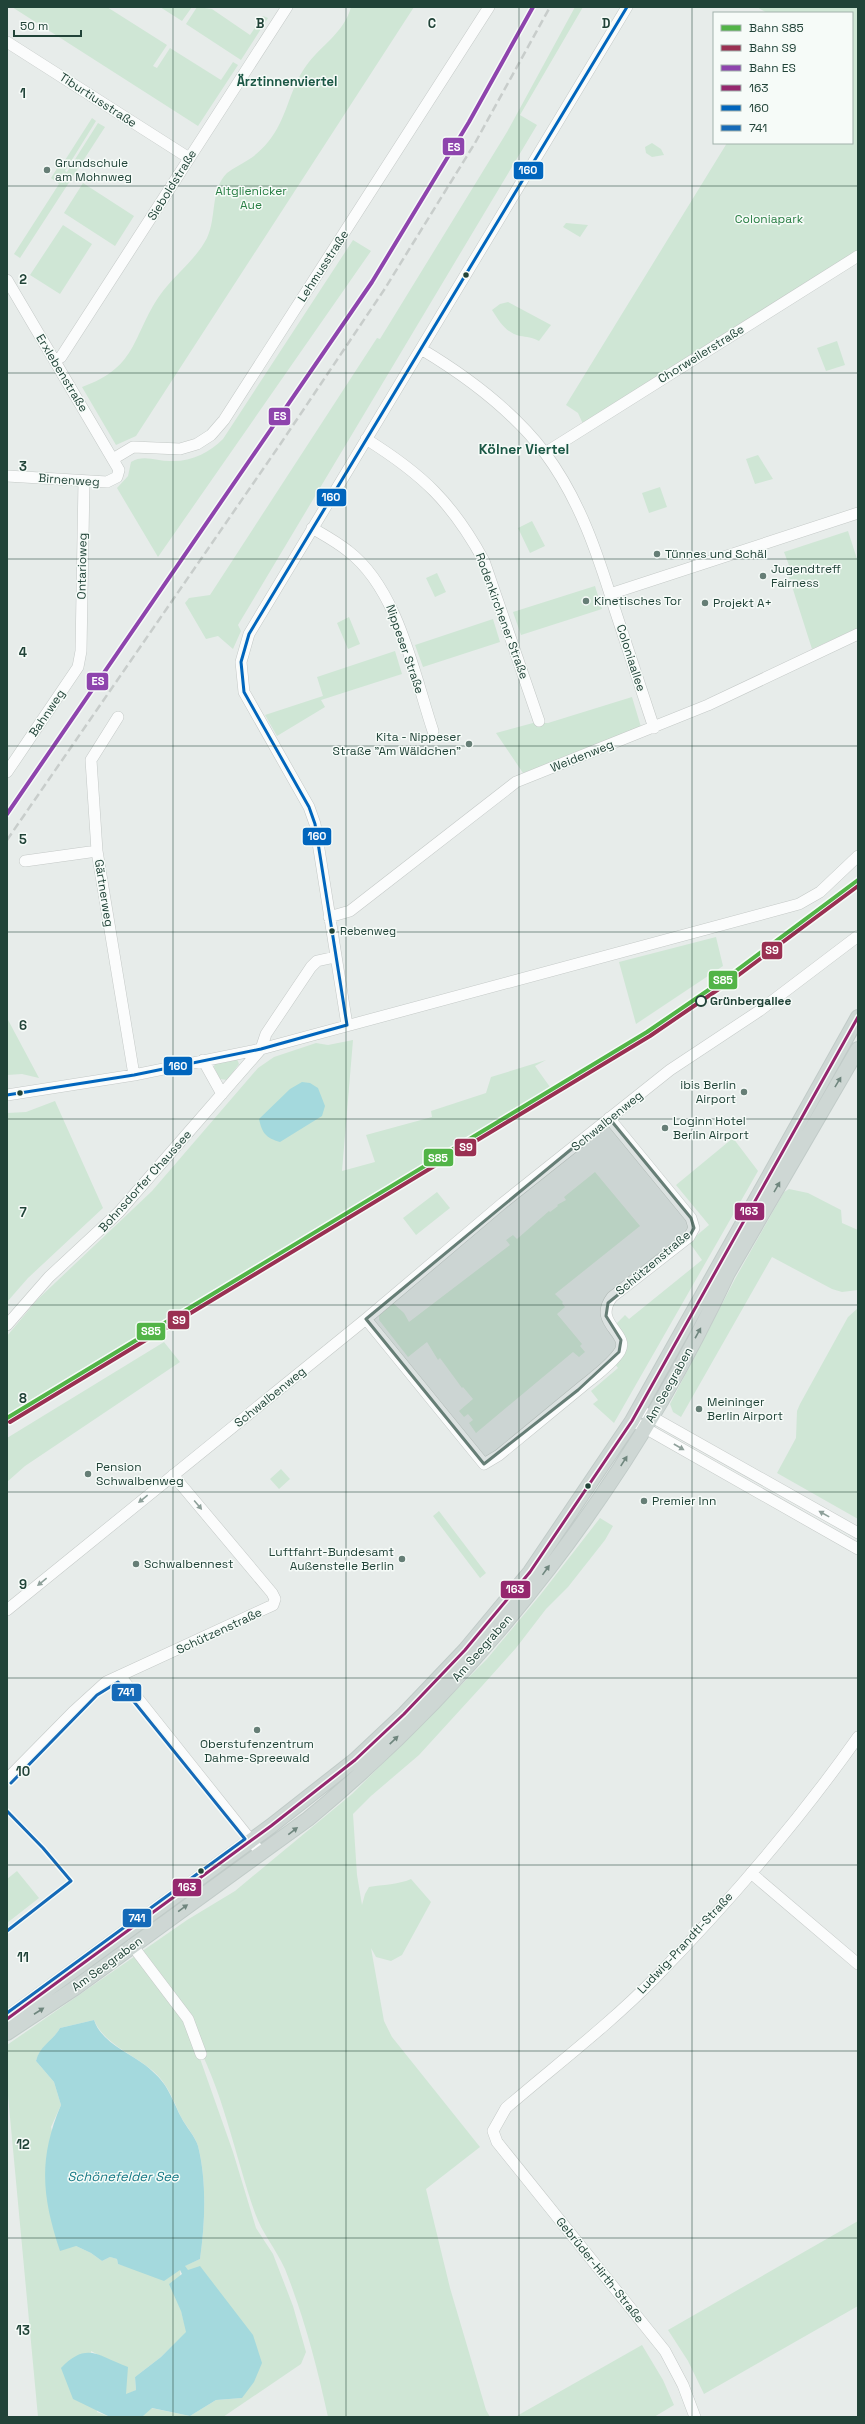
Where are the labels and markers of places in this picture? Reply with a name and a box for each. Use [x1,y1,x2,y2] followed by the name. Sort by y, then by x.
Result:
[55,155,132,185] place label: Grundschule am Mohnweg
[42,165,52,175] marker: Grundschule am Mohnweg
[461,270,471,280] unlabelled marker
[665,546,767,562] place label: Tünnes und Schäl
[652,549,662,559] marker: Tünnes und Schäl
[771,561,841,591] place label: Jugendtreff Fairness
[758,571,768,581] marker: Jugendtreff Fairness
[594,593,682,609] place label: Kinetisches Tor
[713,595,772,611] place label: Projekt A+
[581,596,591,606] marker: Kinetisches Tor
[700,598,710,608] marker: Projekt A+
[333,729,461,759] place label: Kita - Nippeser Straße "Am Wäldchen"
[464,739,474,749] marker: Kita - Nippeser Straße "Am Wäldchen"
[340,924,396,938] place label: Rebenweg
[327,926,337,936] marker: Rebenweg
[710,993,791,1009] place label: Grünbergallee
[695,995,707,1007] marker: Grünbergallee
[680,1077,736,1107] place label: ibis Berlin Airport
[739,1087,749,1097] marker: ibis Berlin Airport
[15,1088,25,1098] unlabelled marker
[673,1113,749,1143] place label: Loginn Hotel Berlin Airport
[660,1123,670,1133] marker: Loginn Hotel Berlin Airport
[707,1394,783,1424] place label: Meininger Berlin Airport
[694,1404,704,1414] marker: Meininger Berlin Airport
[96,1459,184,1489] place label: Pension Schwalbenweg
[83,1469,93,1479] marker: Pension Schwalbenweg
[583,1481,593,1491] unlabelled marker
[652,1493,716,1509] place label: Premier Inn
[639,1496,649,1506] marker: Premier Inn
[269,1544,394,1574] place label: Luftfahrt-Bundesamt Außenstelle Berlin
[397,1554,407,1564] marker: Luftfahrt-Bundesamt Außenstelle Berlin
[144,1556,234,1572] place label: Schwalbennest
[131,1559,141,1569] marker: Schwalbennest
[252,1725,262,1735] marker: Oberstufenzentrum Dahme-Spreewald
[200,1736,314,1766] place label: Oberstufenzentrum Dahme-Spreewald
[196,1866,206,1876] unlabelled marker

